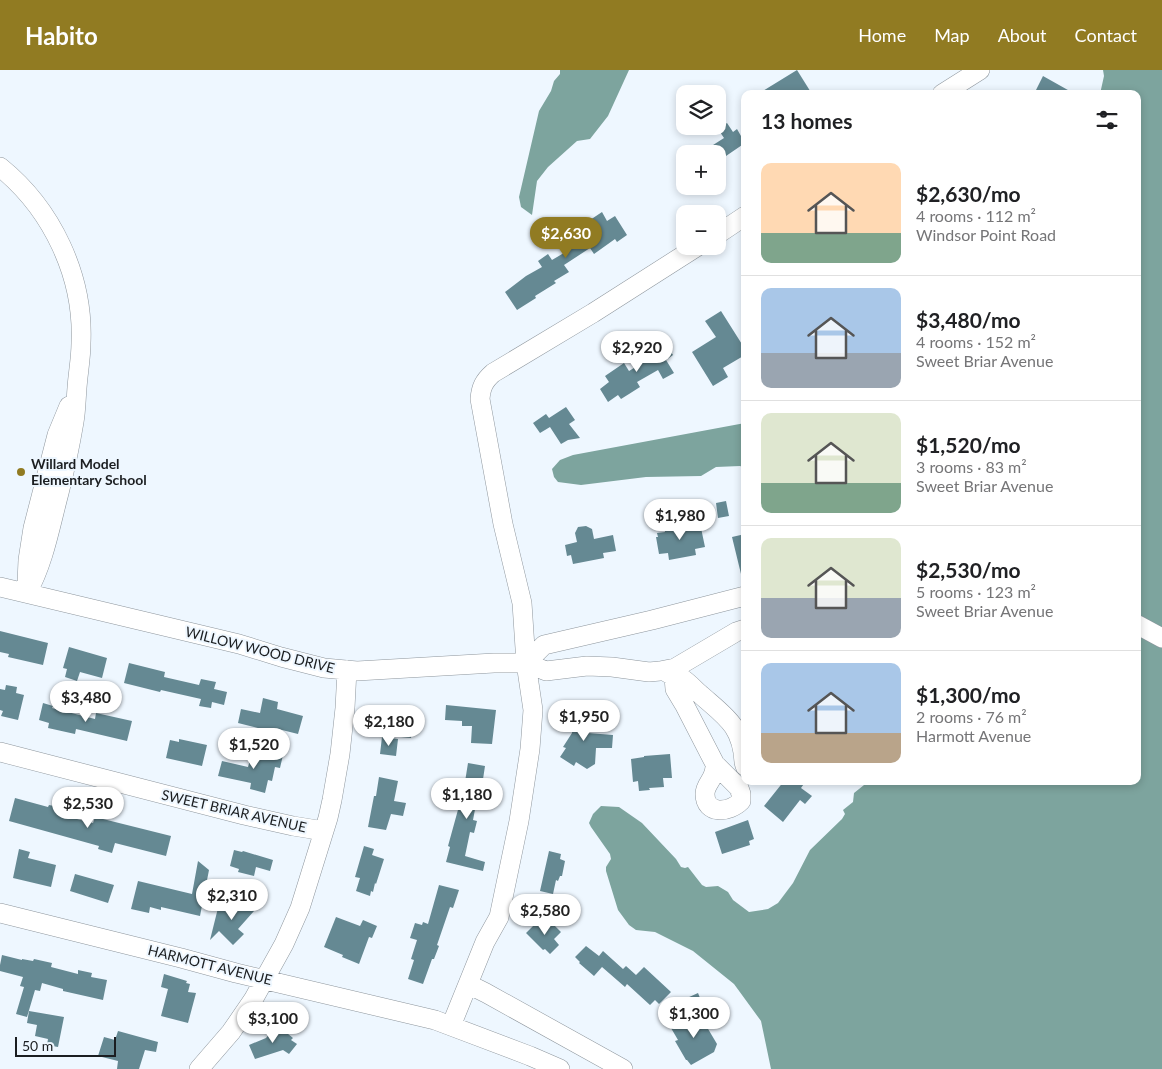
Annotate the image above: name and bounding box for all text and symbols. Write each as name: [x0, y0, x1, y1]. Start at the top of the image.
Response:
text: Habito: [25, 21, 98, 50]
text: Home: [858, 24, 906, 46]
text: Map: [934, 24, 970, 46]
text: About: [998, 24, 1047, 46]
text: Contact: [1075, 24, 1137, 46]
map controls: [676, 85, 726, 255]
button: layers: [676, 85, 726, 135]
icon: filters: [1093, 106, 1121, 134]
text: 13 homes: [761, 108, 852, 133]
button: +: [676, 145, 726, 195]
text: $2,630/mo: [916, 181, 1021, 206]
icon: home: [801, 183, 861, 243]
button: −: [676, 205, 726, 255]
text: 4 rooms · 112 m²: [916, 206, 1036, 225]
pin: $2,630: [525, 216, 607, 259]
text: $2,630: [541, 223, 591, 242]
text: Windsor Point Road: [916, 225, 1056, 244]
text: $3,480/mo: [916, 307, 1021, 332]
icon: home: [801, 308, 861, 368]
pin: $2,920: [596, 330, 678, 373]
text: 4 rooms · 152 m²: [916, 332, 1036, 351]
text: $2,920: [612, 337, 662, 356]
text: Sweet Briar Avenue: [916, 351, 1053, 370]
text: $1,520/mo: [916, 432, 1021, 457]
icon: home: [801, 433, 861, 493]
place label: Willard Model Elementary School: [31, 455, 147, 488]
text: 3 rooms · 83 m²: [916, 457, 1027, 476]
marker: Willard Model Elementary School: [15, 466, 27, 478]
text: Sweet Briar Avenue: [916, 476, 1053, 495]
pin: $1,980: [639, 498, 721, 541]
text: $1,980: [655, 505, 705, 524]
text: $2,530/mo: [916, 557, 1021, 582]
icon: home: [801, 558, 861, 618]
text: 5 rooms · 123 m²: [916, 582, 1036, 601]
text: Sweet Briar Avenue: [916, 601, 1053, 620]
street label: WILLOW WOOD DRIVE: [184, 623, 336, 676]
pin: $3,480: [45, 680, 127, 723]
text: $1,300/mo: [916, 682, 1021, 707]
icon: home: [801, 683, 861, 743]
text: $3,480: [61, 687, 111, 706]
pin: $1,950: [543, 700, 625, 742]
pin: $2,180: [348, 704, 430, 747]
text: $1,950: [559, 706, 609, 725]
text: 2 rooms · 76 m²: [916, 707, 1027, 726]
text: $2,180: [364, 711, 414, 730]
text: Harmott Avenue: [916, 726, 1031, 745]
pin: $1,520: [213, 728, 295, 770]
text: $1,520: [229, 734, 279, 753]
pin: $1,180: [426, 778, 508, 820]
text: $1,180: [442, 784, 492, 803]
pin: $2,530: [47, 786, 129, 829]
street label: SWEET BRIAR AVENUE: [160, 786, 308, 835]
text: $2,530: [63, 793, 113, 812]
pin: $2,310: [191, 878, 273, 921]
text: $2,310: [207, 885, 257, 904]
pin: $2,580: [504, 894, 586, 936]
text: $2,580: [520, 900, 570, 919]
street label: HARMOTT AVENUE: [146, 941, 274, 988]
pin: $1,300: [653, 996, 735, 1039]
pin: $3,100: [232, 1002, 314, 1044]
text: $1,300: [669, 1003, 719, 1022]
text: $3,100: [248, 1008, 298, 1027]
scale bar: [15, 1034, 116, 1057]
text: 50 m: [22, 1037, 53, 1054]

